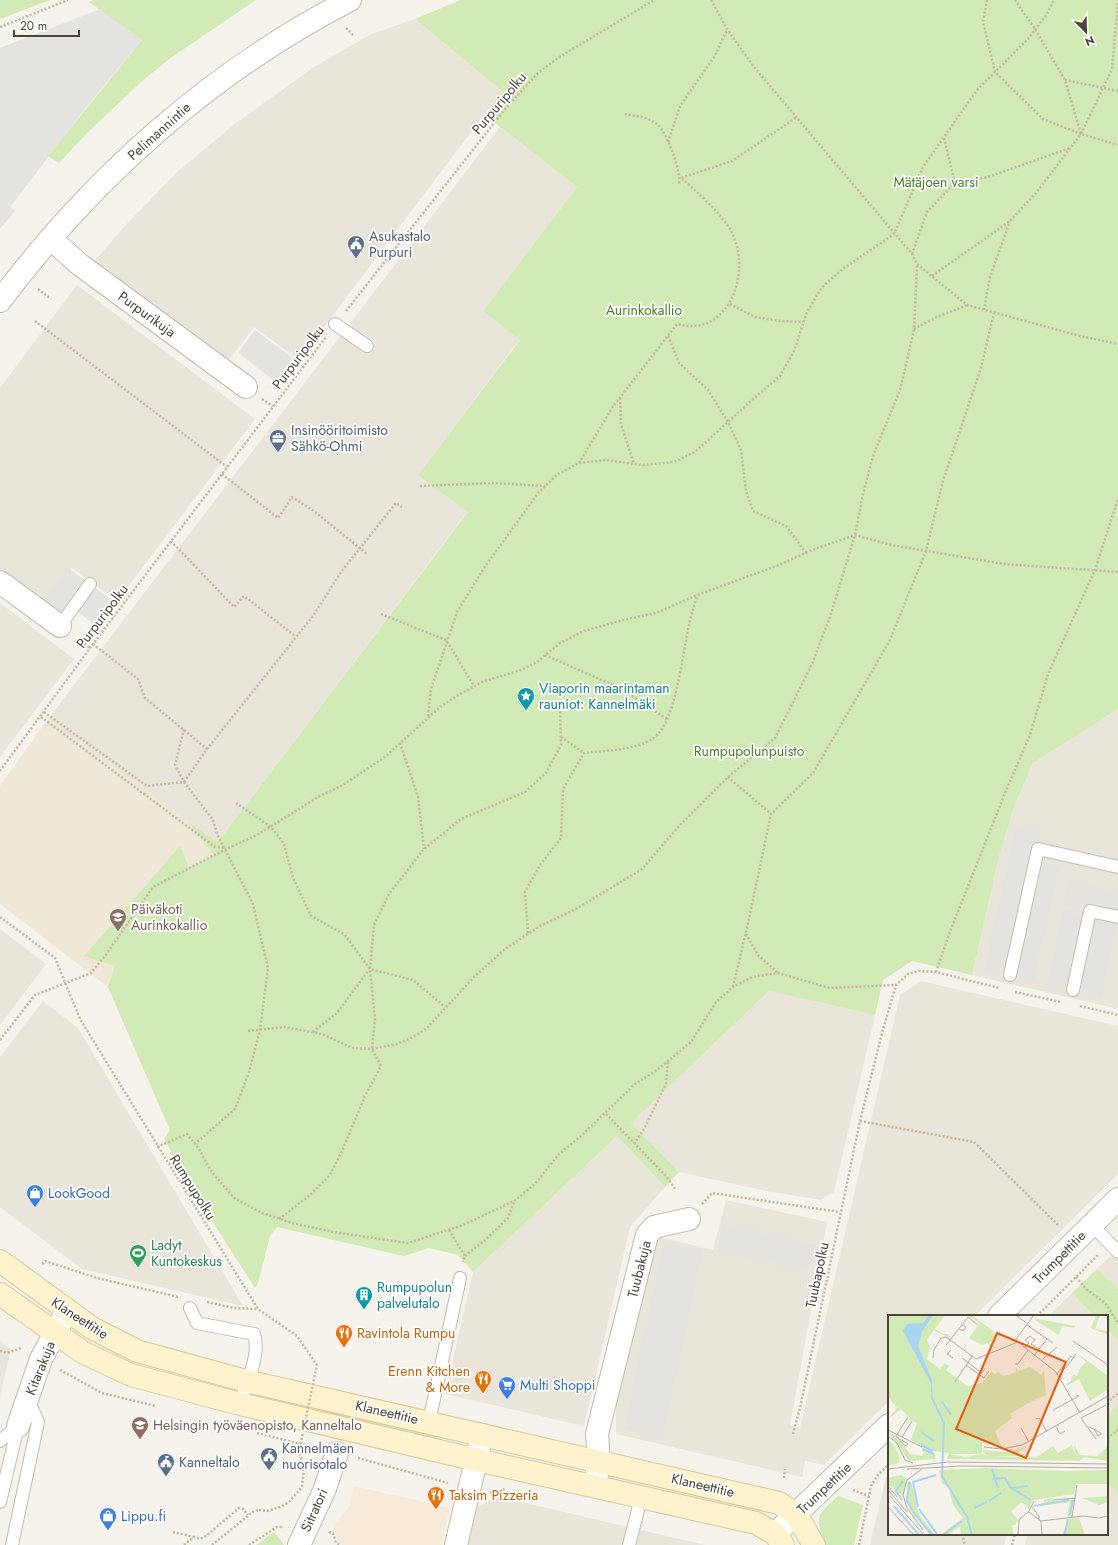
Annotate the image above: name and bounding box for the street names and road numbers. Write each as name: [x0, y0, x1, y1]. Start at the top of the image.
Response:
street label: Purpuripolku: [467, 68, 531, 138]
street label: Pelimannintie: [123, 97, 195, 165]
street label: Purpurikuja: [114, 286, 180, 342]
street label: Purpuripolku: [267, 321, 329, 393]
street label: Purpuripolku: [71, 580, 133, 652]
street label: Rumpupolku: [165, 1150, 221, 1224]
street label: Trumpettitie: [1028, 1226, 1090, 1288]
street label: Tuubakuja: [622, 1238, 656, 1300]
street label: Tuubapolku: [800, 1240, 834, 1310]
street label: Klaneettitie: [48, 1292, 112, 1344]
street label: Kitarakuja: [20, 1338, 60, 1398]
street label: Klaneettitie: [353, 1395, 421, 1429]
street label: Trumpettitie: [792, 1457, 856, 1519]
street label: Klaneettitie: [669, 1468, 737, 1502]
street label: Sitratori: [296, 1485, 332, 1535]

